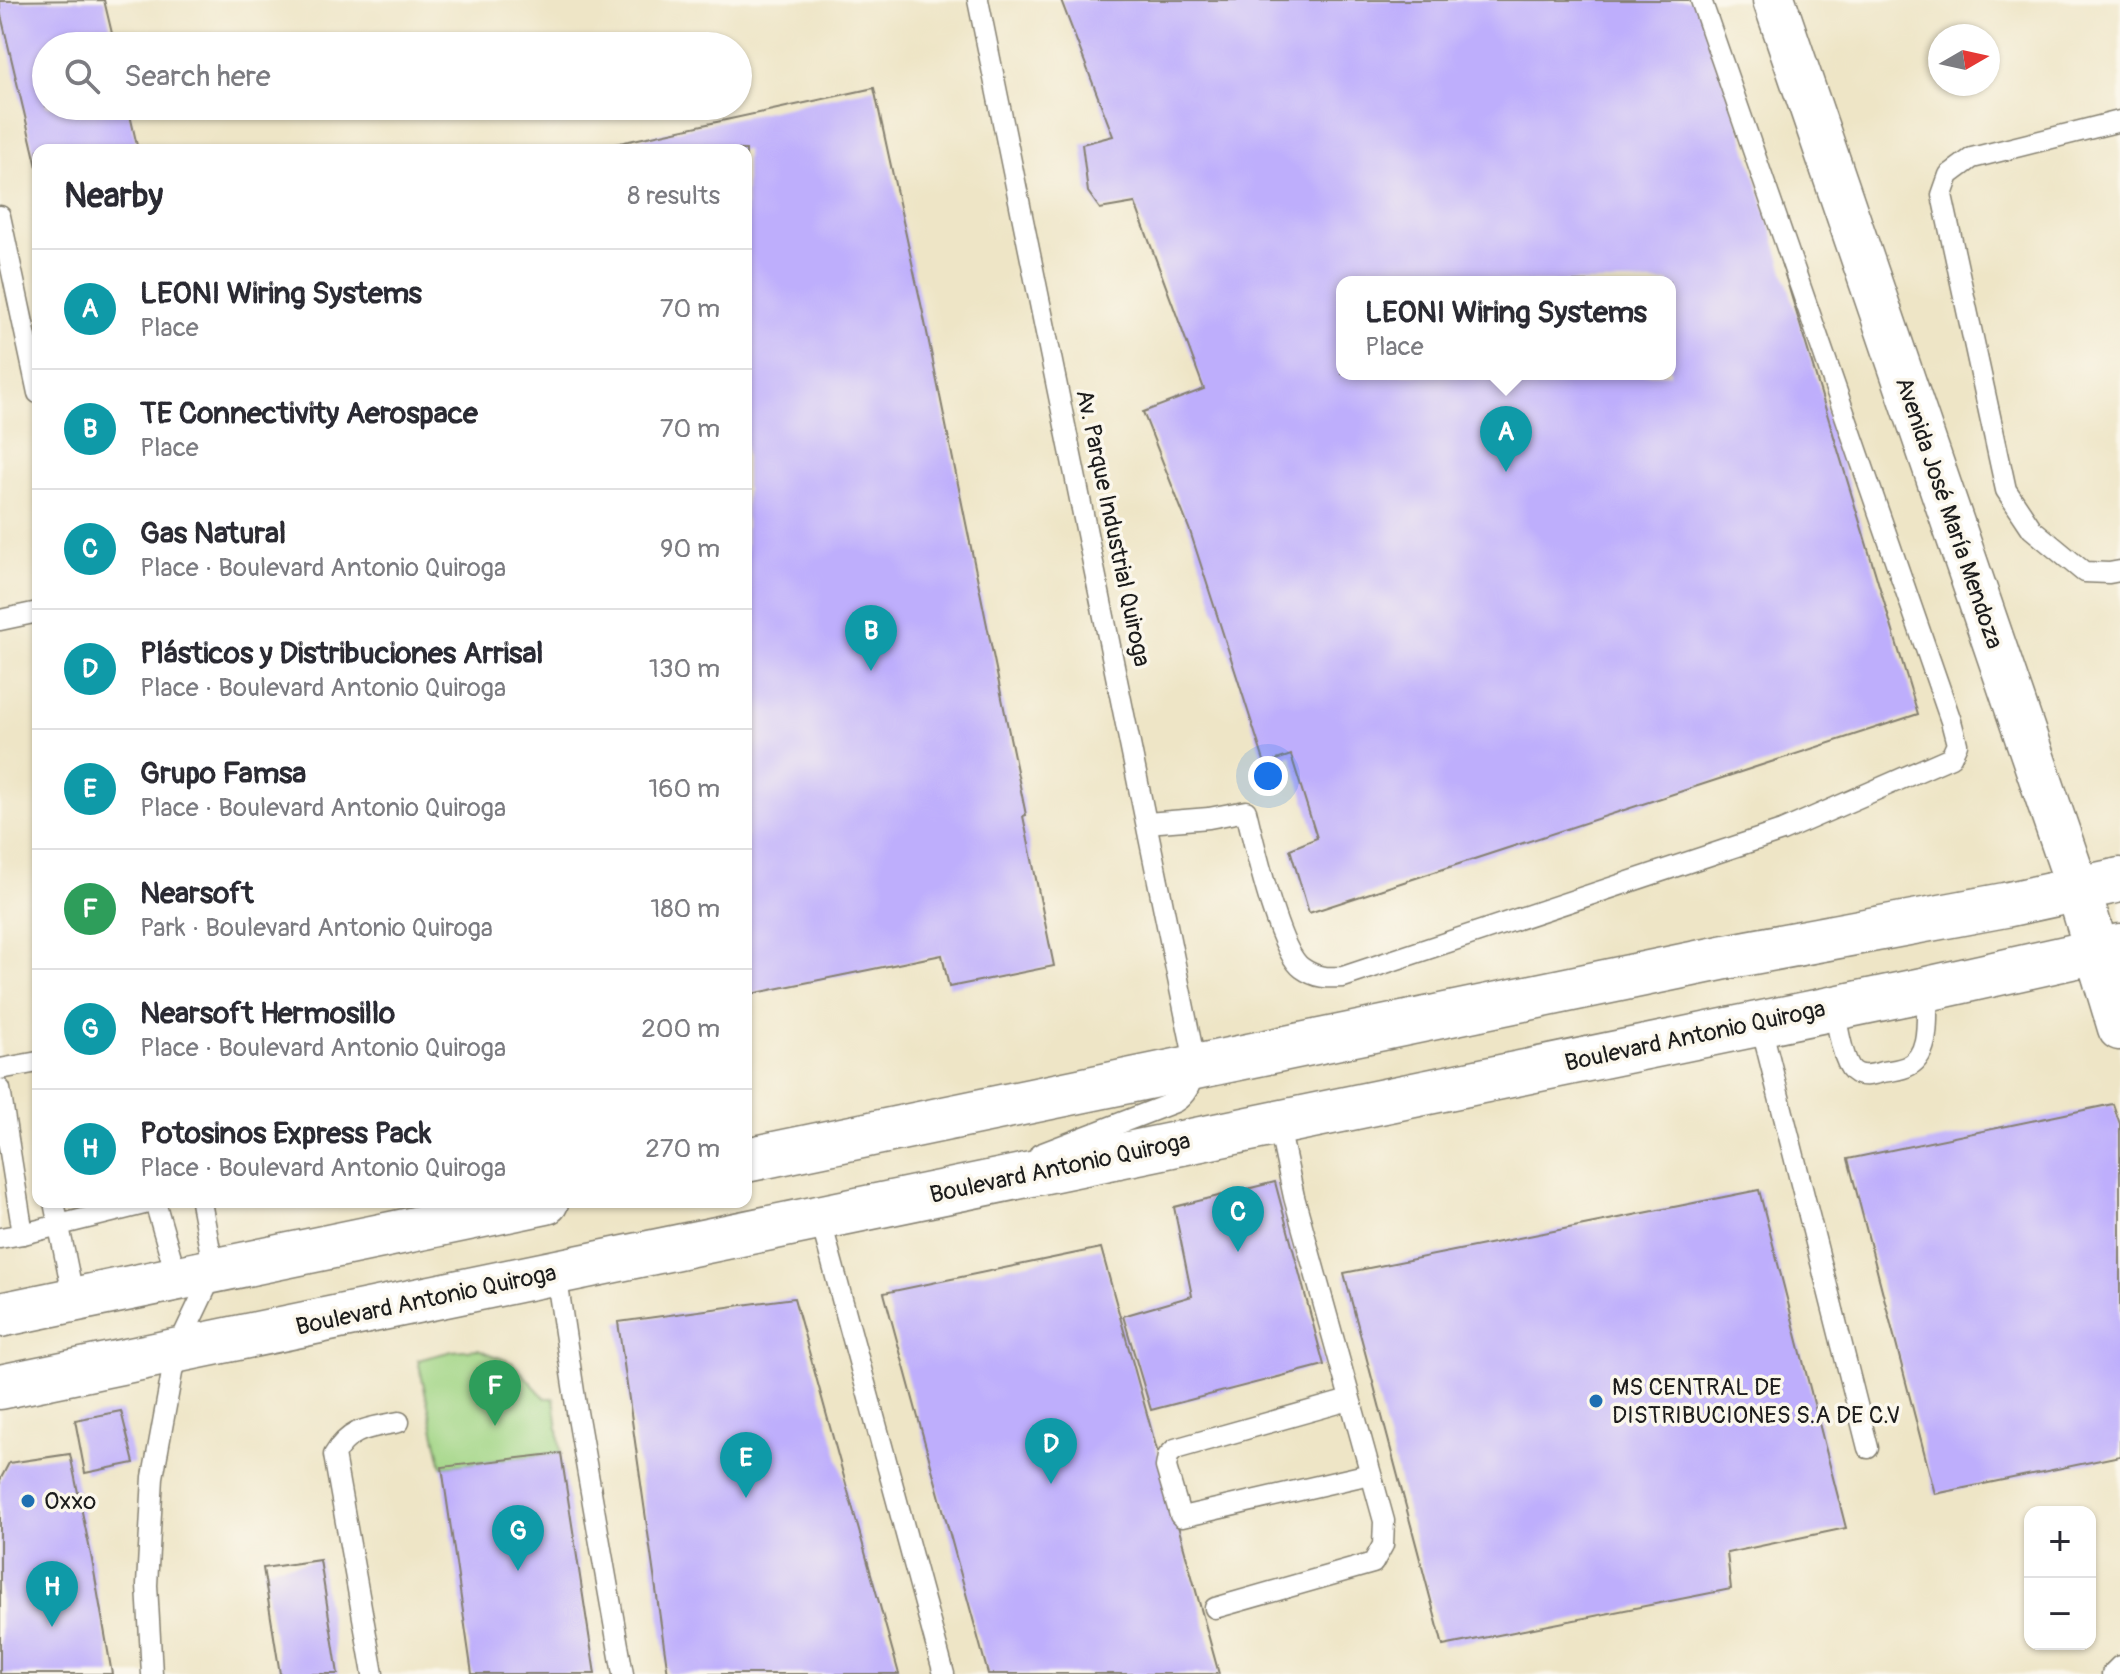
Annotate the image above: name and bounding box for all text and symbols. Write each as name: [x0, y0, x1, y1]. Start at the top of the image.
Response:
north arrow: [1928, 24, 2000, 96]
search box: [32, 32, 752, 120]
icon: search: [60, 54, 104, 98]
text: Search here: [124, 58, 271, 95]
text: Nearby: [64, 175, 163, 218]
text: 8 results: [627, 180, 720, 212]
text: LEONI Wiring Systems: [140, 275, 422, 312]
popup: [1336, 276, 1676, 380]
text: A: [82, 293, 98, 325]
text: 70 m: [660, 293, 720, 325]
text: LEONI Wiring Systems: [1365, 294, 1647, 331]
text: Place: [140, 312, 199, 344]
text: Place: [1365, 331, 1424, 363]
street label: Avenida José María Mendoza: [1889, 373, 2009, 653]
street label: Av. Parque Industrial Quiroga: [1069, 387, 1157, 669]
text: TE Connectivity Aerospace: [140, 395, 478, 432]
pin: A: [1480, 406, 1532, 472]
text: B: [83, 413, 97, 445]
text: 70 m: [660, 413, 720, 445]
text: Place: [140, 432, 199, 464]
text: Gas Natural: [140, 515, 286, 552]
text: C: [82, 533, 98, 565]
text: 90 m: [660, 533, 720, 565]
text: Place · Boulevard Antonio Quiroga: [140, 552, 506, 584]
pin: B: [845, 605, 897, 671]
text: Plásticos y Distribuciones Arrisal: [140, 635, 543, 672]
text: D: [82, 653, 98, 685]
text: 130 m: [649, 653, 720, 685]
text: Place · Boulevard Antonio Quiroga: [140, 672, 506, 704]
text: Grupo Famsa: [140, 755, 306, 792]
your location: [1248, 756, 1288, 796]
text: E: [83, 773, 97, 805]
text: 160 m: [648, 773, 720, 805]
text: Place · Boulevard Antonio Quiroga: [140, 792, 506, 824]
text: Nearsoft: [140, 875, 254, 912]
text: F: [82, 893, 98, 925]
text: 180 m: [650, 893, 720, 925]
text: Park · Boulevard Antonio Quiroga: [140, 912, 493, 944]
street label: Boulevard Antonio Quiroga: [1562, 994, 1828, 1078]
text: Nearsoft Hermosillo: [140, 995, 395, 1032]
text: G: [81, 1013, 99, 1045]
text: 200 m: [641, 1013, 720, 1045]
text: Place · Boulevard Antonio Quiroga: [140, 1032, 506, 1064]
text: Potosinos Express Pack: [140, 1115, 431, 1152]
street label: Boulevard Antonio Quiroga: [927, 1126, 1193, 1210]
text: H: [82, 1133, 98, 1165]
text: 270 m: [645, 1133, 720, 1165]
text: Place · Boulevard Antonio Quiroga: [140, 1152, 506, 1184]
pin: C: [1212, 1186, 1264, 1252]
street label: Boulevard Antonio Quiroga: [293, 1258, 559, 1342]
pin: F: [469, 1360, 521, 1426]
place label: MS CENTRAL DE DISTRIBUCIONES S.A DE C.V: [1612, 1373, 1900, 1430]
marker: MS CENTRAL DE DISTRIBUCIONES S.A DE C.V: [1587, 1392, 1605, 1410]
pin: D: [1025, 1418, 1077, 1484]
pin: E: [720, 1432, 772, 1498]
place label: Oxxo: [44, 1487, 96, 1516]
marker: Oxxo: [19, 1492, 37, 1510]
pin: G: [492, 1505, 544, 1571]
map controls: [2024, 1506, 2096, 1650]
button: +: [2024, 1506, 2096, 1578]
pin: H: [26, 1561, 78, 1627]
button: −: [2024, 1578, 2096, 1650]

